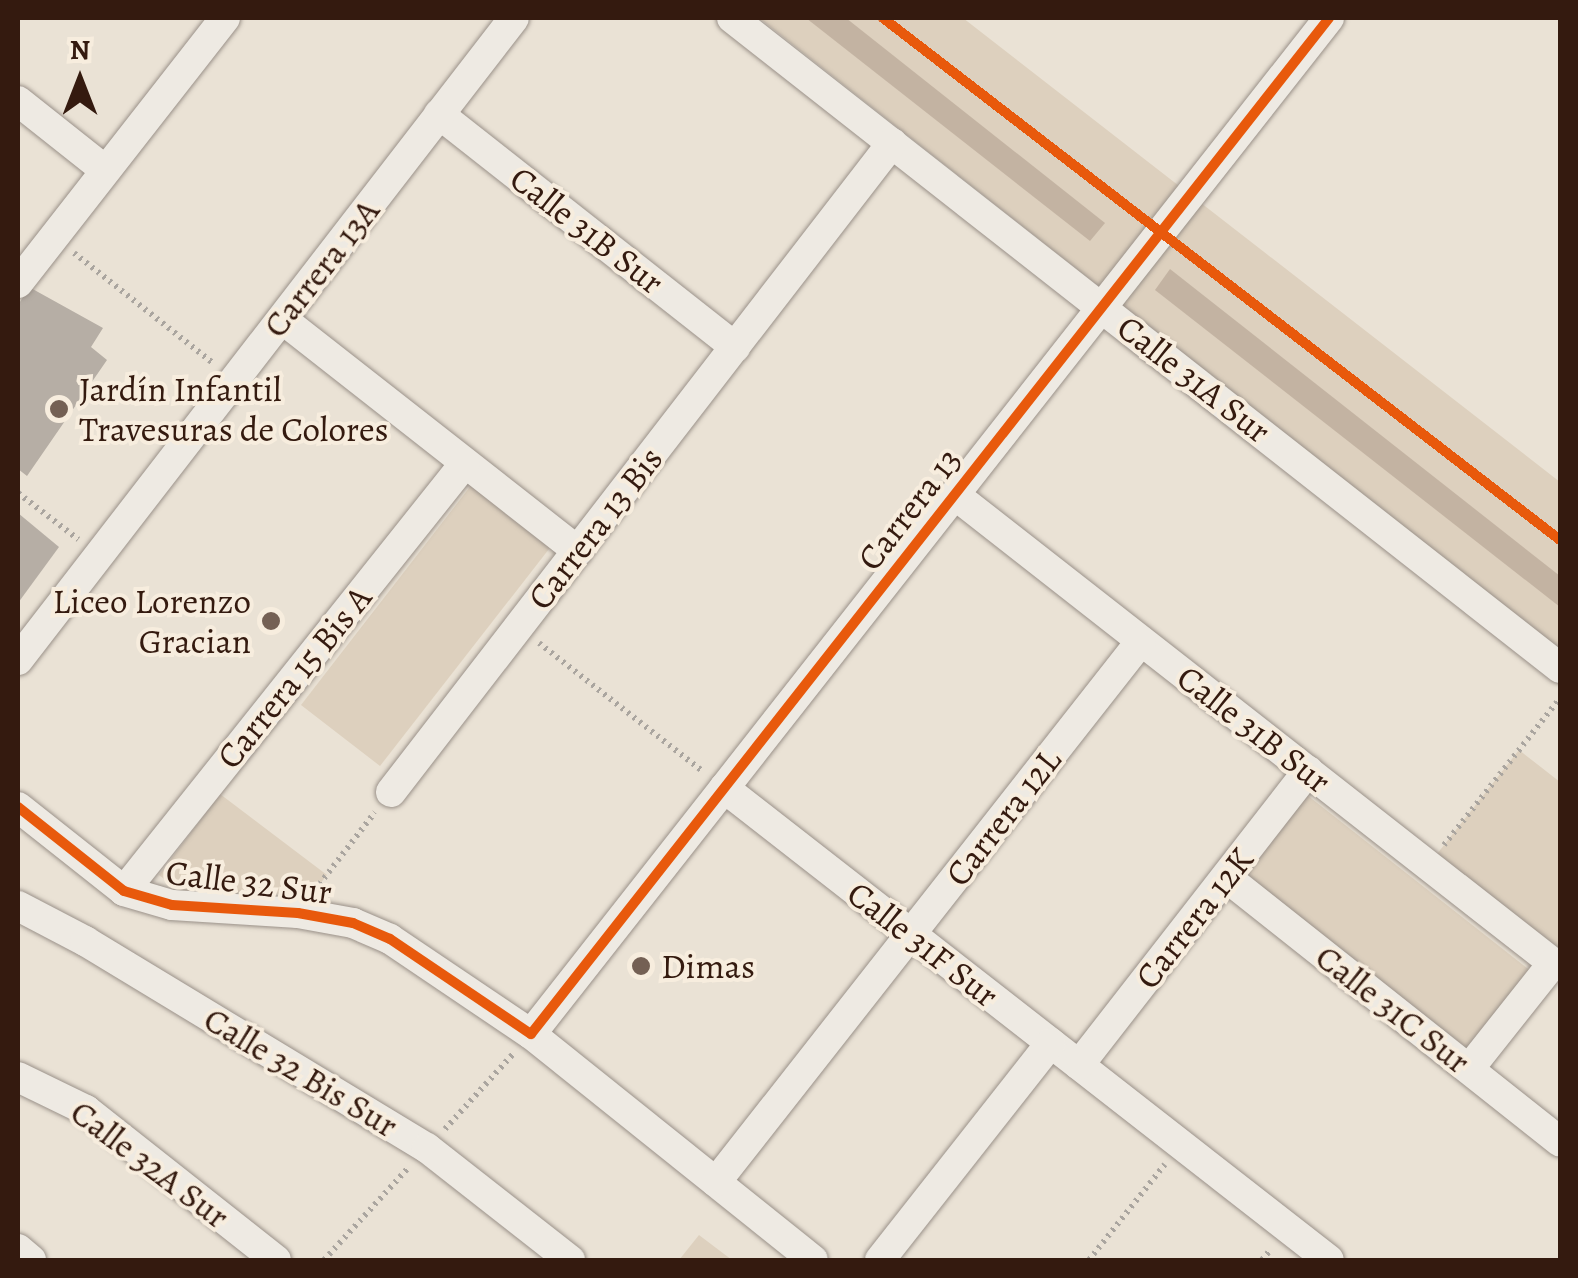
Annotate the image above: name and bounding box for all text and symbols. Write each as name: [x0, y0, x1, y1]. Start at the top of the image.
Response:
north arrow: [30, 30, 130, 130]
text: N: [70, 31, 90, 69]
street label: Calle 31B Sur: [502, 157, 672, 303]
street label: Carrera 13A: [254, 191, 388, 345]
street label: Calle 31A Sur: [1109, 306, 1279, 452]
place label: Jardín Infantil Travesuras de Colores: [79, 368, 389, 450]
marker: Jardín Infantil Travesuras de Colores: [48, 398, 70, 420]
street label: Carrera 13 Bis: [519, 438, 671, 618]
street label: Carrera 13: [848, 440, 970, 578]
street label: Carrera 15 Bis A: [208, 577, 380, 777]
place label: Liceo Lorenzo Gracian: [52, 580, 251, 662]
marker: Liceo Lorenzo Gracian: [260, 610, 282, 632]
street label: Calle 31B Sur: [1169, 656, 1339, 802]
street label: Carrera 12L: [936, 740, 1070, 894]
street label: Carrera 12K: [1126, 839, 1262, 997]
street label: Calle 32 Sur: [164, 851, 334, 913]
street label: Calle 31F Sur: [839, 872, 1007, 1016]
street label: Calle 31C Sur: [1308, 936, 1478, 1082]
place label: Dimas: [661, 945, 755, 987]
marker: Dimas: [630, 955, 652, 977]
street label: Calle 32 Bis Sur: [197, 998, 405, 1146]
street label: Calle 32A Sur: [63, 1091, 237, 1237]

